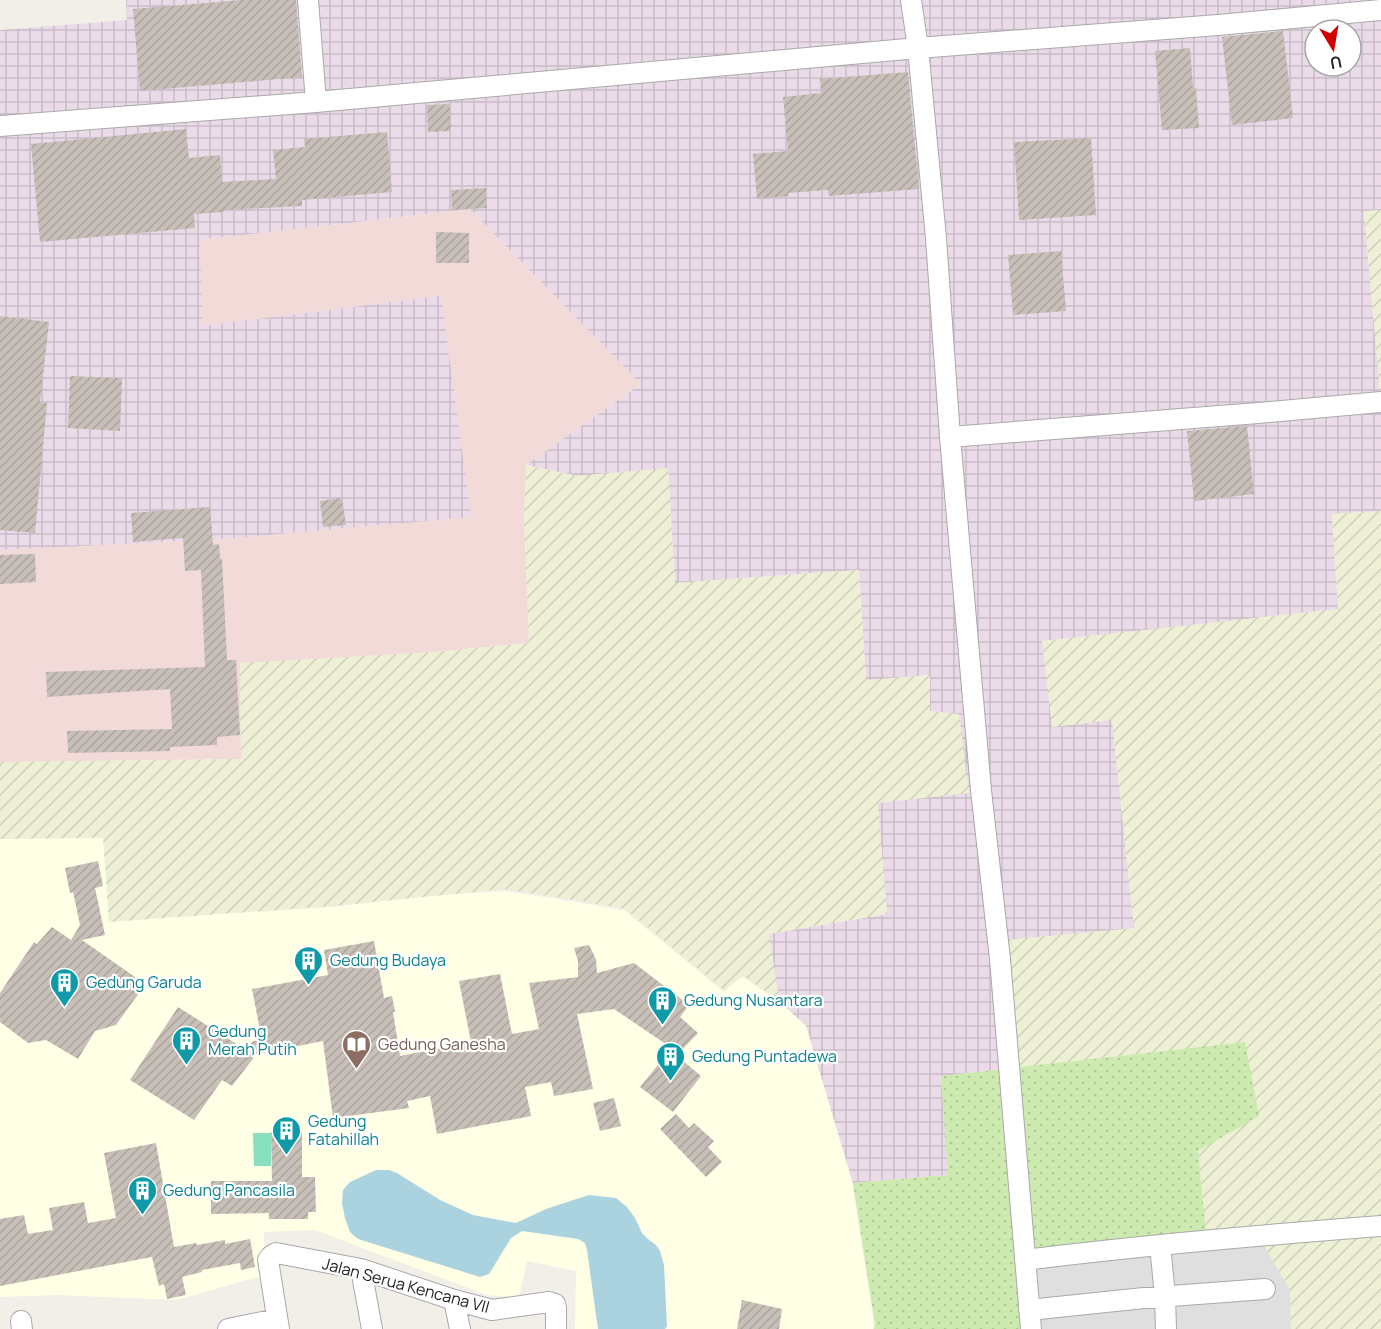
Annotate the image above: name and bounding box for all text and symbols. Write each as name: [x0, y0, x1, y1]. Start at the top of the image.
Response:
north arrow: [1303, 18, 1363, 78]
text: U: [1328, 51, 1344, 75]
building icon: Gedung Budaya: [293, 944, 325, 986]
place label: Gedung Budaya: [330, 949, 446, 971]
building icon: Gedung Garuda: [49, 966, 81, 1008]
place label: Gedung Garuda: [86, 971, 202, 993]
building icon: Gedung Nusantara: [647, 984, 679, 1026]
place label: Gedung Nusantara: [684, 989, 823, 1011]
place label: Gedung Merah Putih: [208, 1020, 297, 1060]
building icon: Gedung Merah Putih: [171, 1024, 203, 1066]
library icon: Gedung Ganesha: [341, 1028, 373, 1070]
place label: Gedung Ganesha: [378, 1033, 506, 1055]
building icon: Gedung Puntadewa: [655, 1040, 687, 1082]
place label: Gedung Puntadewa: [692, 1045, 837, 1067]
place label: Gedung Fatahillah: [308, 1110, 379, 1150]
building icon: Gedung Fatahillah: [271, 1114, 303, 1156]
building icon: Gedung Pancasila: [126, 1174, 158, 1216]
place label: Gedung Pancasila: [163, 1179, 295, 1201]
street label: Jalan Serua Kencana VII: [320, 1252, 492, 1318]

